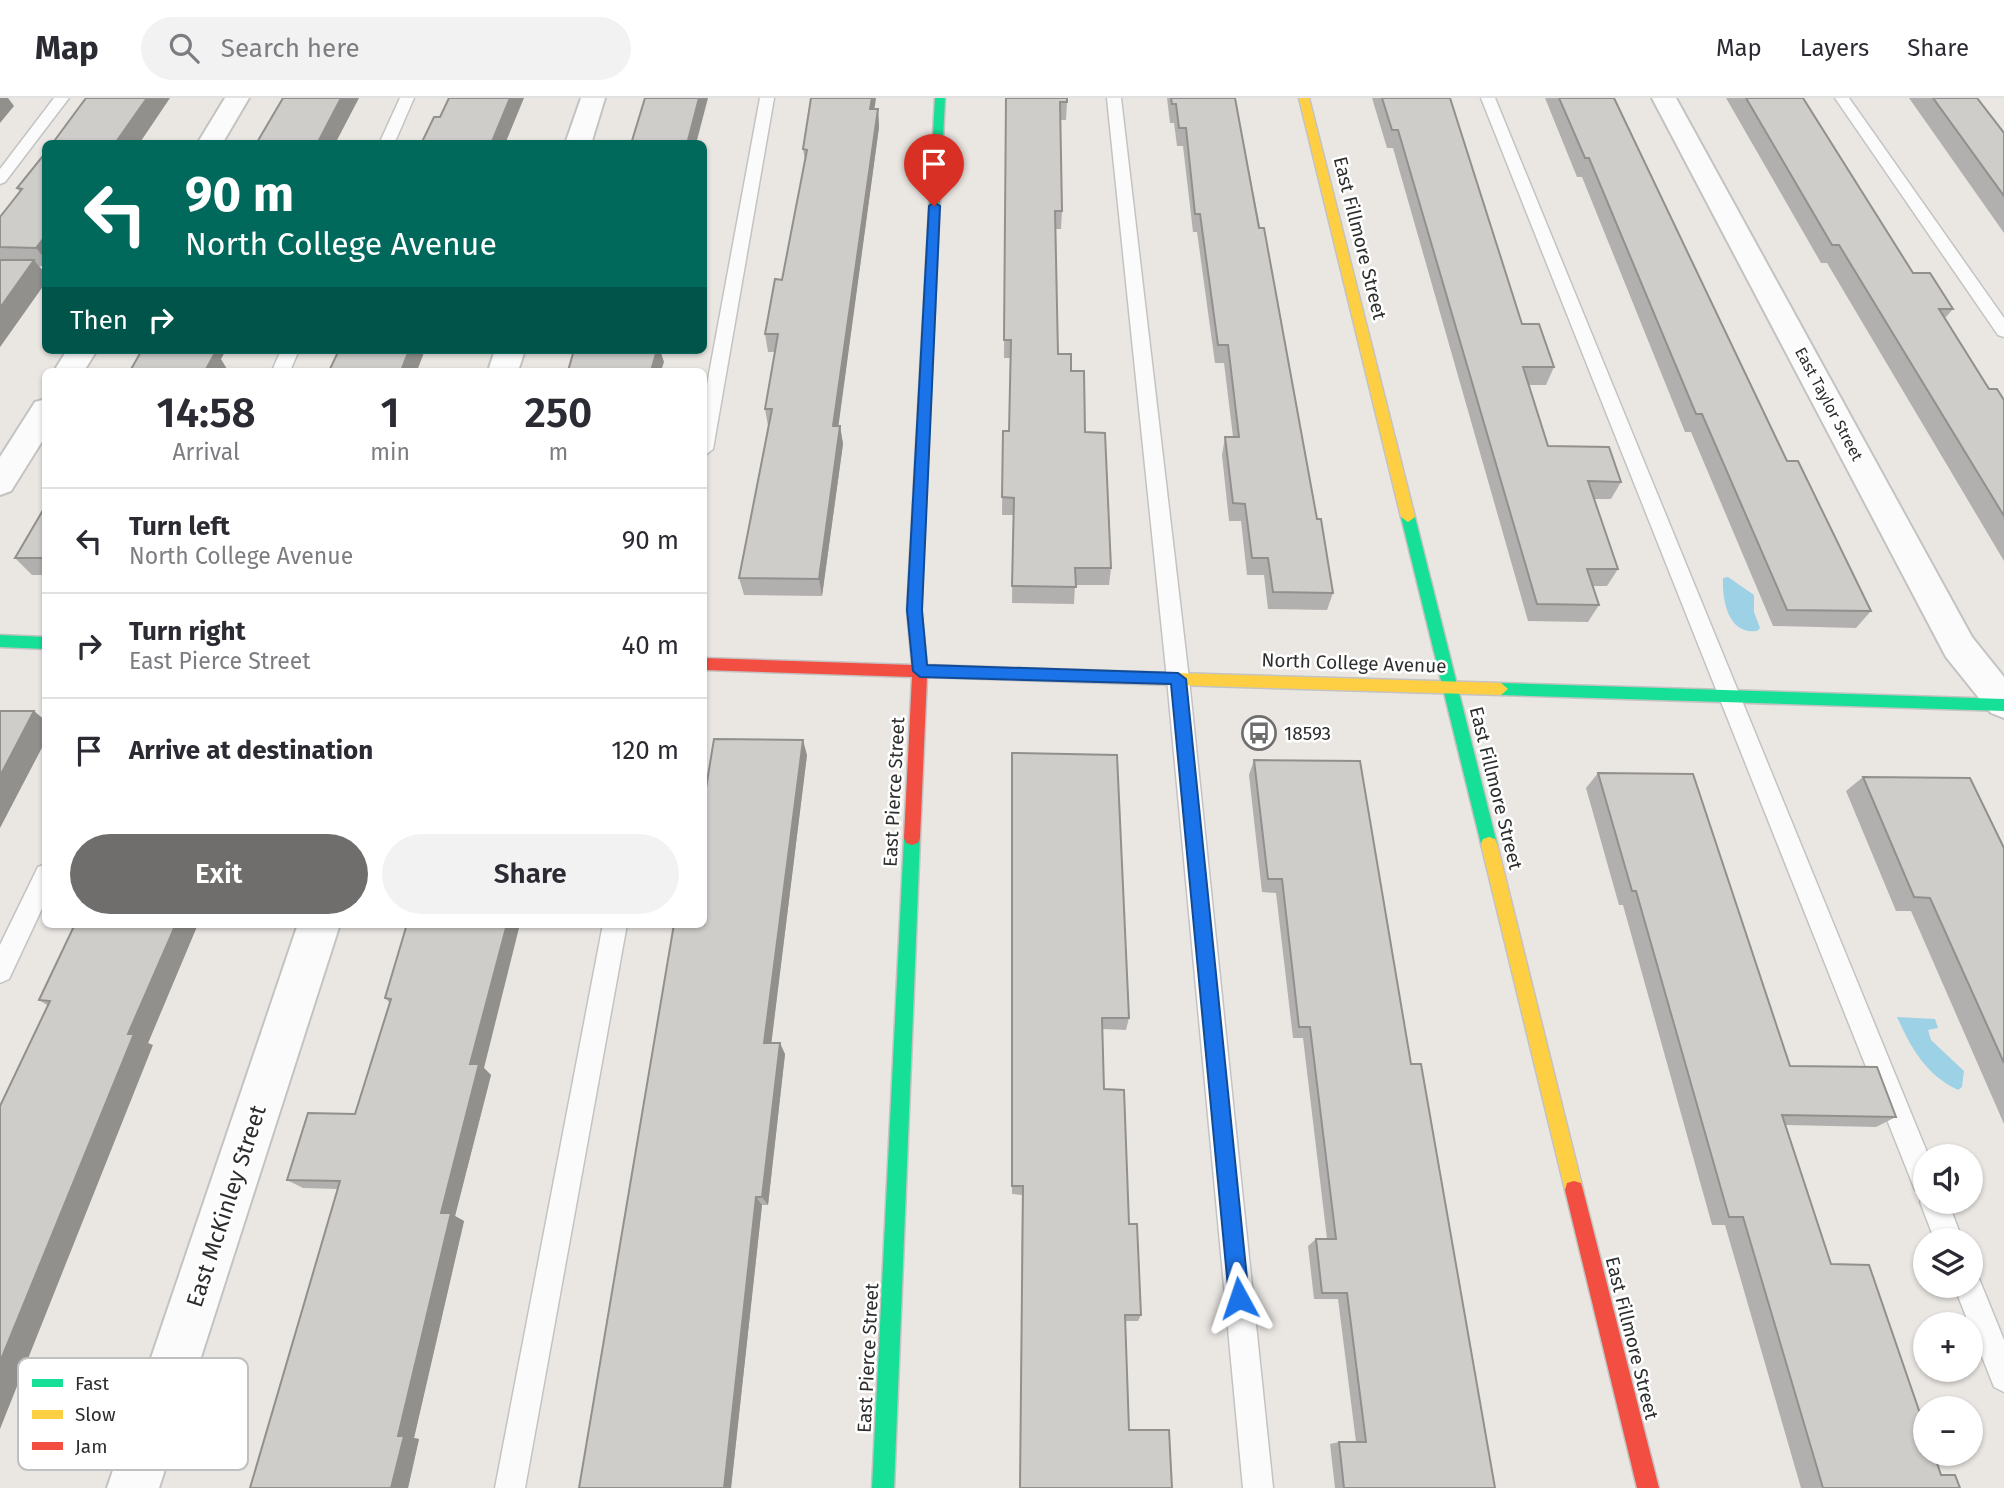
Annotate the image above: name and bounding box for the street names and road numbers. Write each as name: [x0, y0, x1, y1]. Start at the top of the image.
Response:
street label: East Fillmore Street: [1329, 154, 1391, 322]
street label: East Taylor Street: [1791, 344, 1867, 464]
street label: North College Avenue: [1261, 648, 1447, 678]
street label: East Fillmore Street: [1465, 704, 1527, 872]
street label: East Pierce Street: [879, 716, 909, 868]
street label: East McKinley Street: [180, 1101, 272, 1311]
street label: East Fillmore Street: [1601, 1254, 1663, 1422]
street label: East Pierce Street: [853, 1282, 883, 1434]

